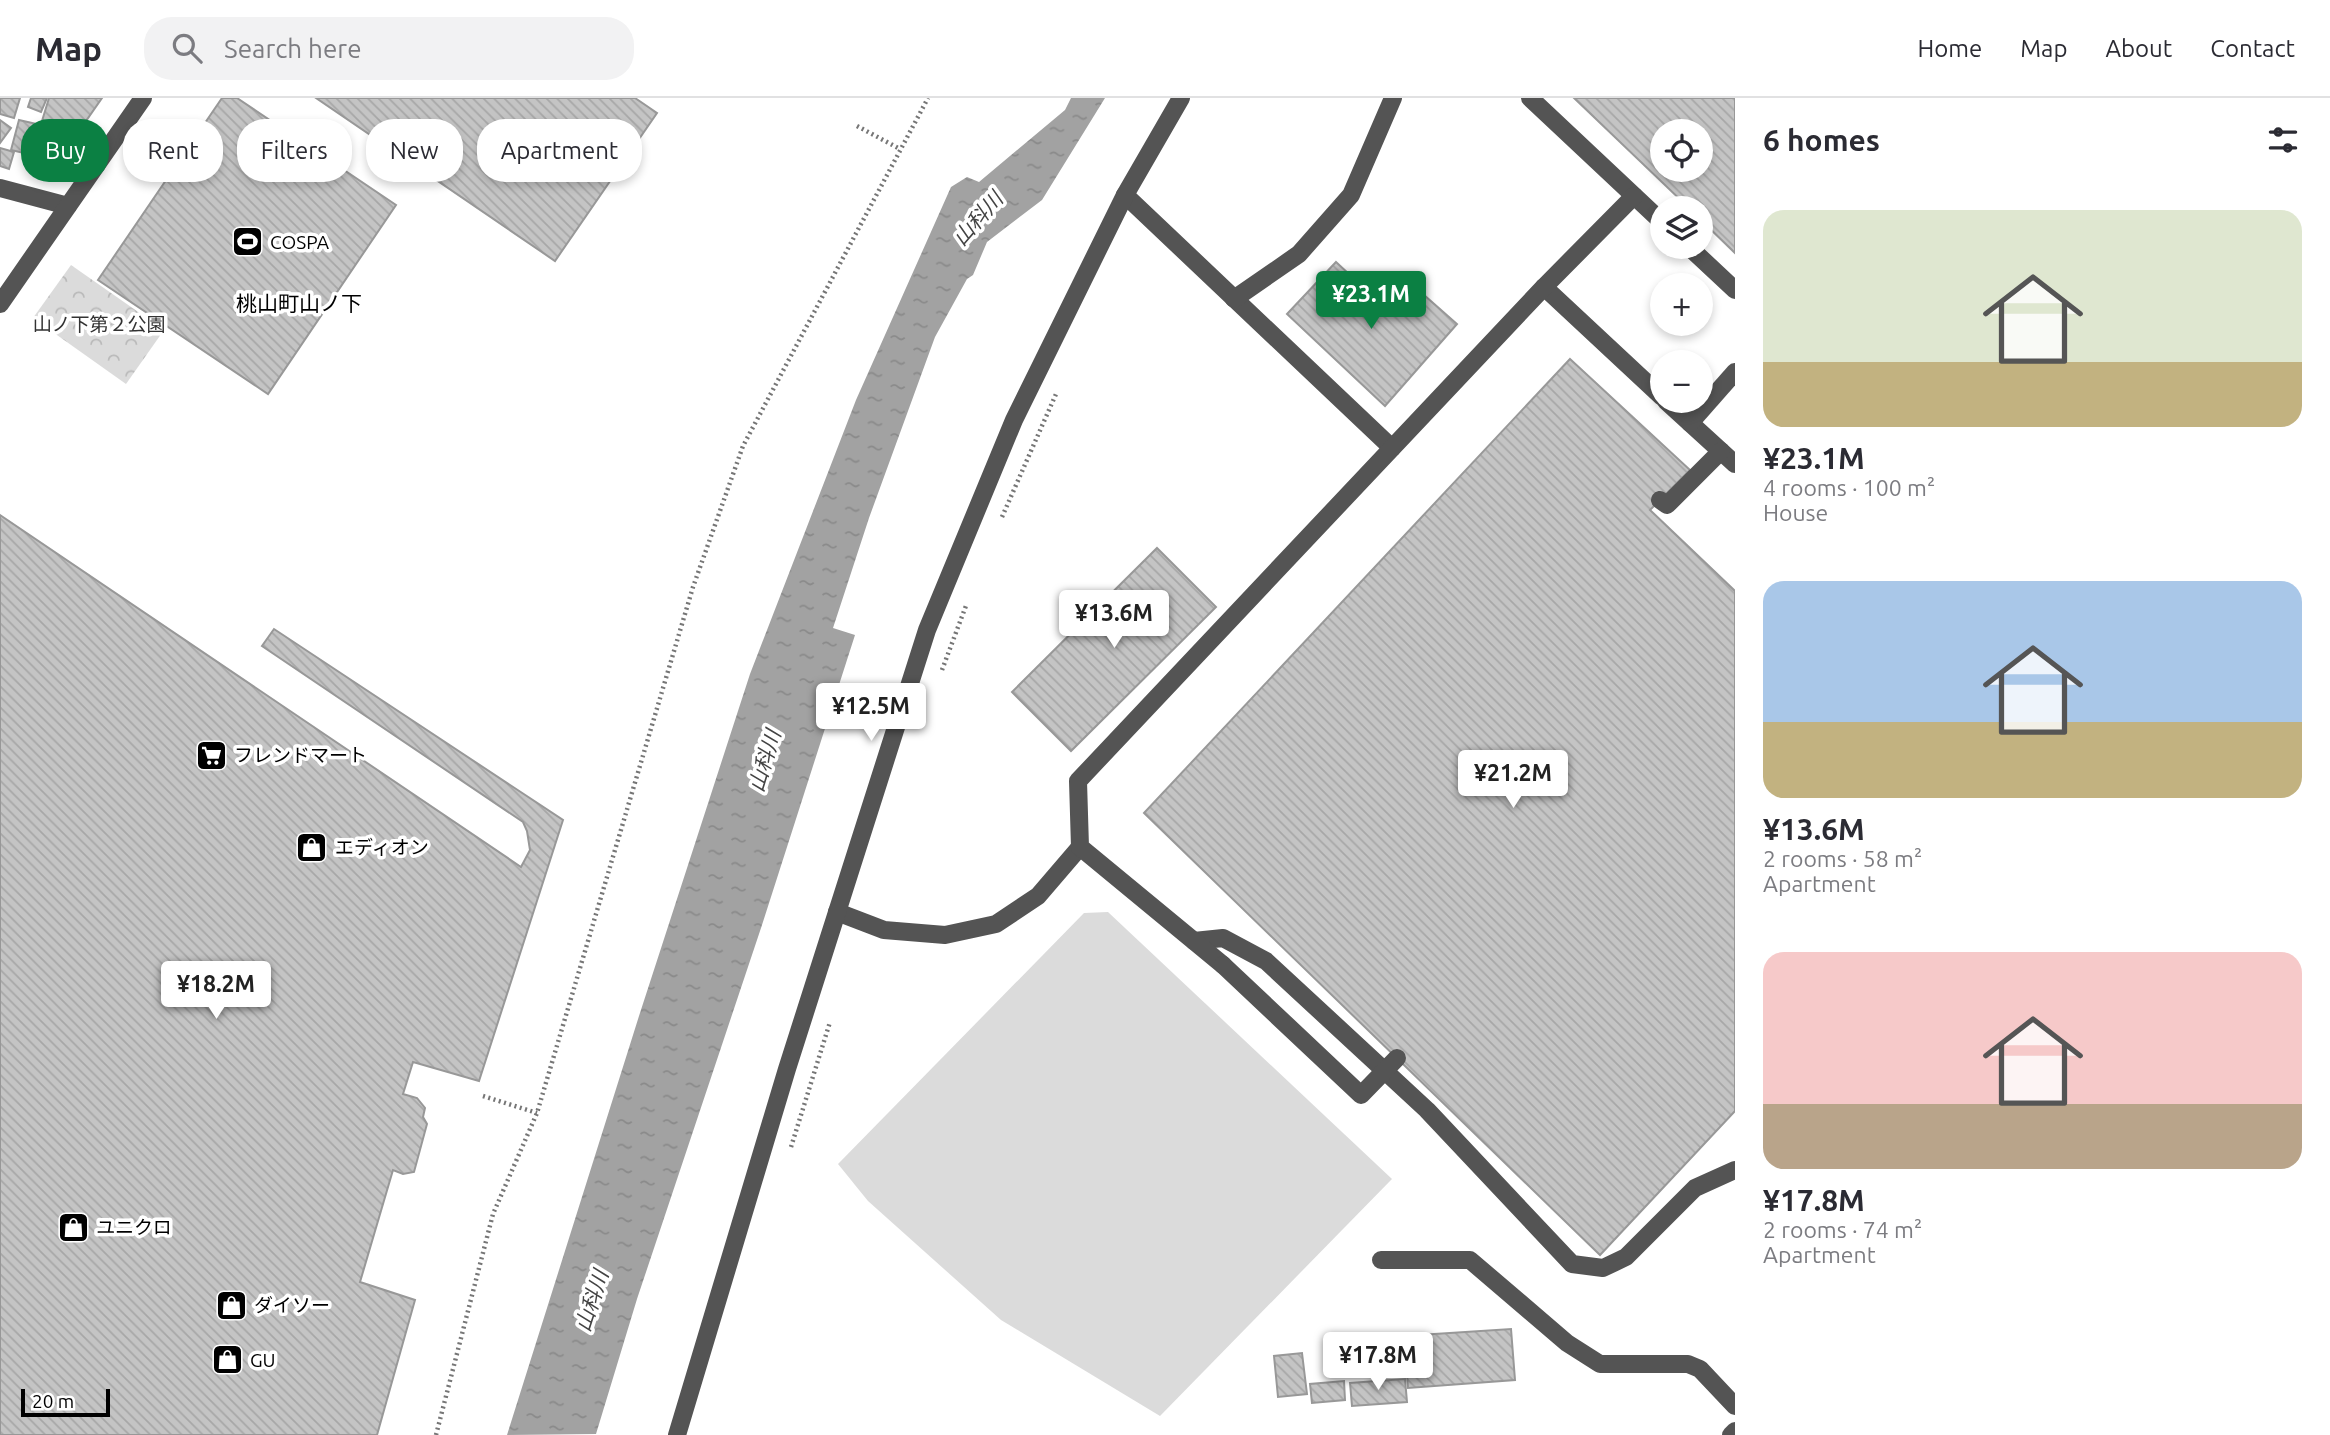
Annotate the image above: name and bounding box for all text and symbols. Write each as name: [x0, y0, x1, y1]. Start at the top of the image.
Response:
search box: [144, 17, 634, 80]
icon: search: [168, 29, 206, 67]
text: Map: [35, 30, 102, 67]
text: Search here: [224, 34, 362, 63]
text: Home: [1917, 35, 1982, 62]
text: Map: [2020, 35, 2067, 62]
text: About: [2105, 35, 2172, 62]
text: Contact: [2210, 35, 2295, 62]
chip: Buy: [21, 119, 109, 182]
chip: Rent: [123, 119, 223, 182]
chip: Filters: [237, 119, 352, 182]
chip: New: [366, 119, 463, 182]
chip: Apartment: [477, 119, 642, 182]
map controls: [1650, 119, 1713, 413]
button: locate: [1650, 119, 1713, 182]
icon: filters: [2264, 121, 2302, 159]
text: 6 homes: [1763, 123, 1880, 157]
water label: 山科川: [948, 185, 1008, 250]
button: layers: [1650, 196, 1713, 259]
sports icon: COSPA: [230, 225, 264, 259]
place label: COSPA: [270, 231, 330, 253]
icon: home: [1970, 256, 2096, 382]
pin: ¥23.1M: [1314, 272, 1428, 331]
button: +: [1650, 273, 1713, 336]
text: ¥23.1M: [1332, 281, 1410, 306]
district label: 桃山町山ノ下: [236, 291, 362, 315]
park label: 山ノ下第２公園: [32, 313, 166, 335]
button: −: [1650, 350, 1713, 413]
text: ¥23.1M: [1763, 441, 1865, 475]
text: 4 rooms · 100 m²: [1763, 475, 1935, 500]
text: House: [1763, 500, 1828, 525]
pin: ¥13.6M: [1057, 590, 1171, 650]
text: ¥13.6M: [1075, 600, 1153, 625]
icon: home: [1970, 627, 2096, 753]
pin: ¥12.5M: [814, 684, 928, 743]
text: ¥12.5M: [832, 693, 910, 718]
water label: 山科川: [743, 725, 785, 794]
supermarket icon: フレンドマート: [194, 738, 228, 772]
place label: フレンドマート: [234, 744, 367, 766]
pin: ¥21.2M: [1456, 750, 1570, 810]
text: ¥21.2M: [1474, 760, 1552, 785]
text: ¥13.6M: [1763, 812, 1865, 846]
shop icon: エディオン: [295, 830, 329, 864]
place label: エディオン: [335, 836, 429, 858]
text: 2 rooms · 58 m²: [1763, 846, 1922, 871]
text: Apartment: [1763, 871, 1876, 896]
pin: ¥18.2M: [159, 962, 273, 1021]
text: ¥18.2M: [177, 971, 255, 996]
icon: home: [1970, 998, 2096, 1124]
text: ¥17.8M: [1763, 1183, 1865, 1217]
shop icon: ユニクロ: [56, 1210, 90, 1244]
place label: ユニクロ: [96, 1216, 172, 1238]
text: 2 rooms · 74 m²: [1763, 1217, 1922, 1242]
text: Apartment: [1763, 1242, 1876, 1267]
water label: 山科川: [570, 1265, 613, 1334]
shop icon: ダイソー: [214, 1288, 248, 1322]
place label: ダイソー: [254, 1294, 330, 1316]
pin: ¥17.8M: [1321, 1332, 1435, 1392]
text: ¥17.8M: [1339, 1342, 1417, 1367]
shop icon: GU: [210, 1343, 244, 1377]
place label: GU: [250, 1349, 276, 1371]
scale bar: [21, 1386, 110, 1418]
text: 20 m: [32, 1390, 74, 1412]

